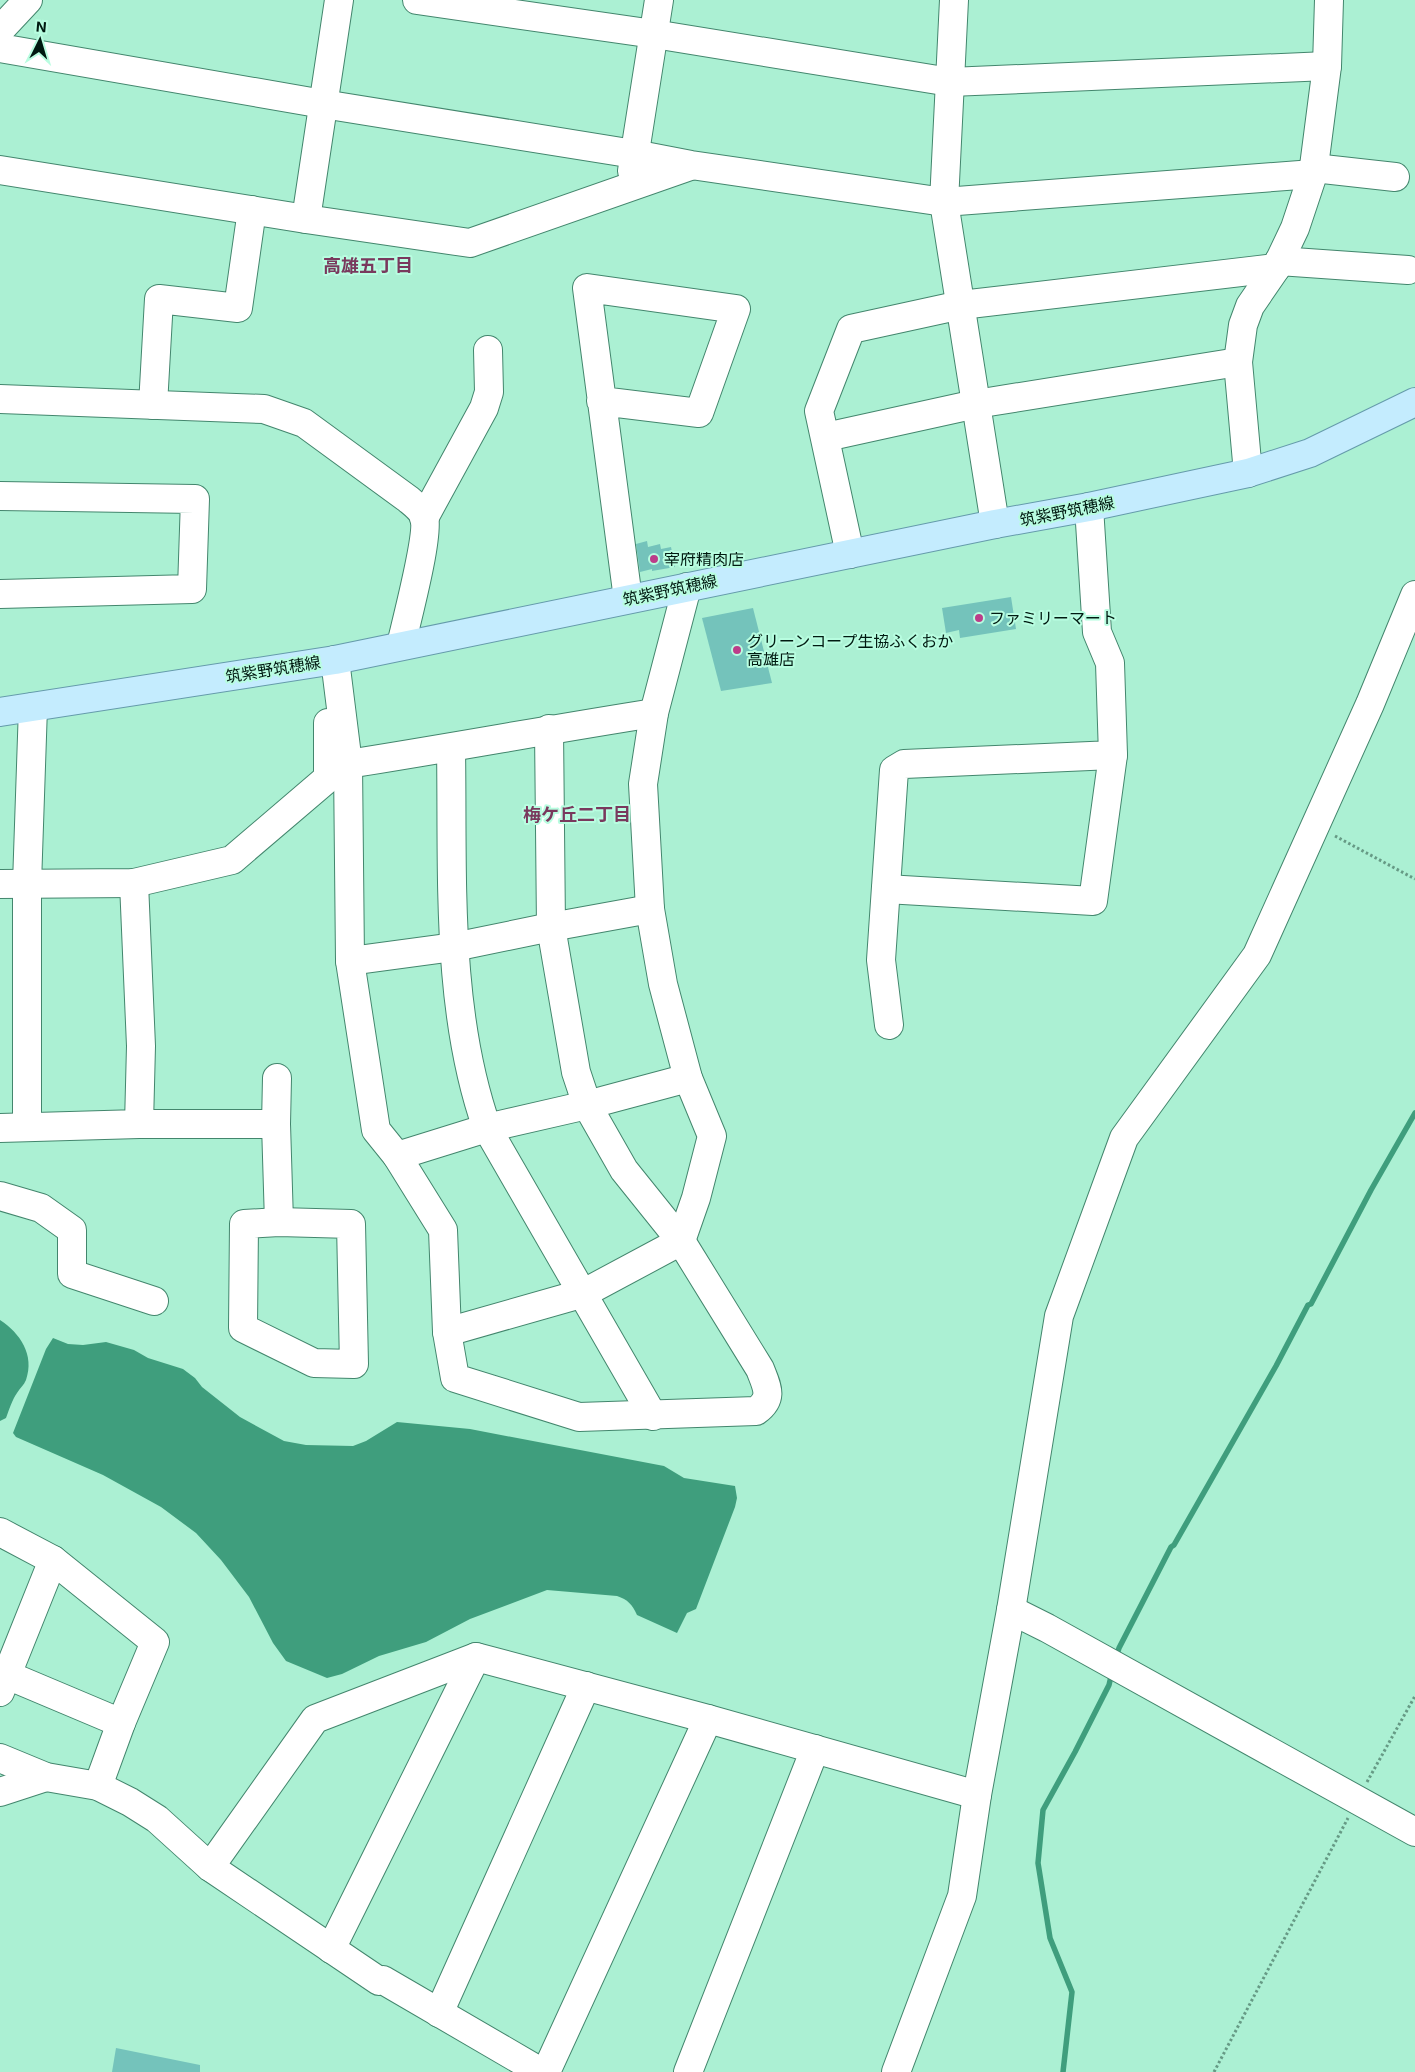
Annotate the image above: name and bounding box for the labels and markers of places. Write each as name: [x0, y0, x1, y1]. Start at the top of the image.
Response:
place label: 宰府精肉店: [664, 549, 744, 569]
marker: 宰府精肉店: [648, 553, 660, 565]
place label: ファミリーマート: [989, 608, 1117, 628]
marker: ファミリーマート: [973, 612, 985, 624]
place label: グリーンコープ生協ふくおか 高雄店: [747, 631, 953, 669]
marker: グリーンコープ生協ふくおか 高雄店: [731, 644, 743, 656]

